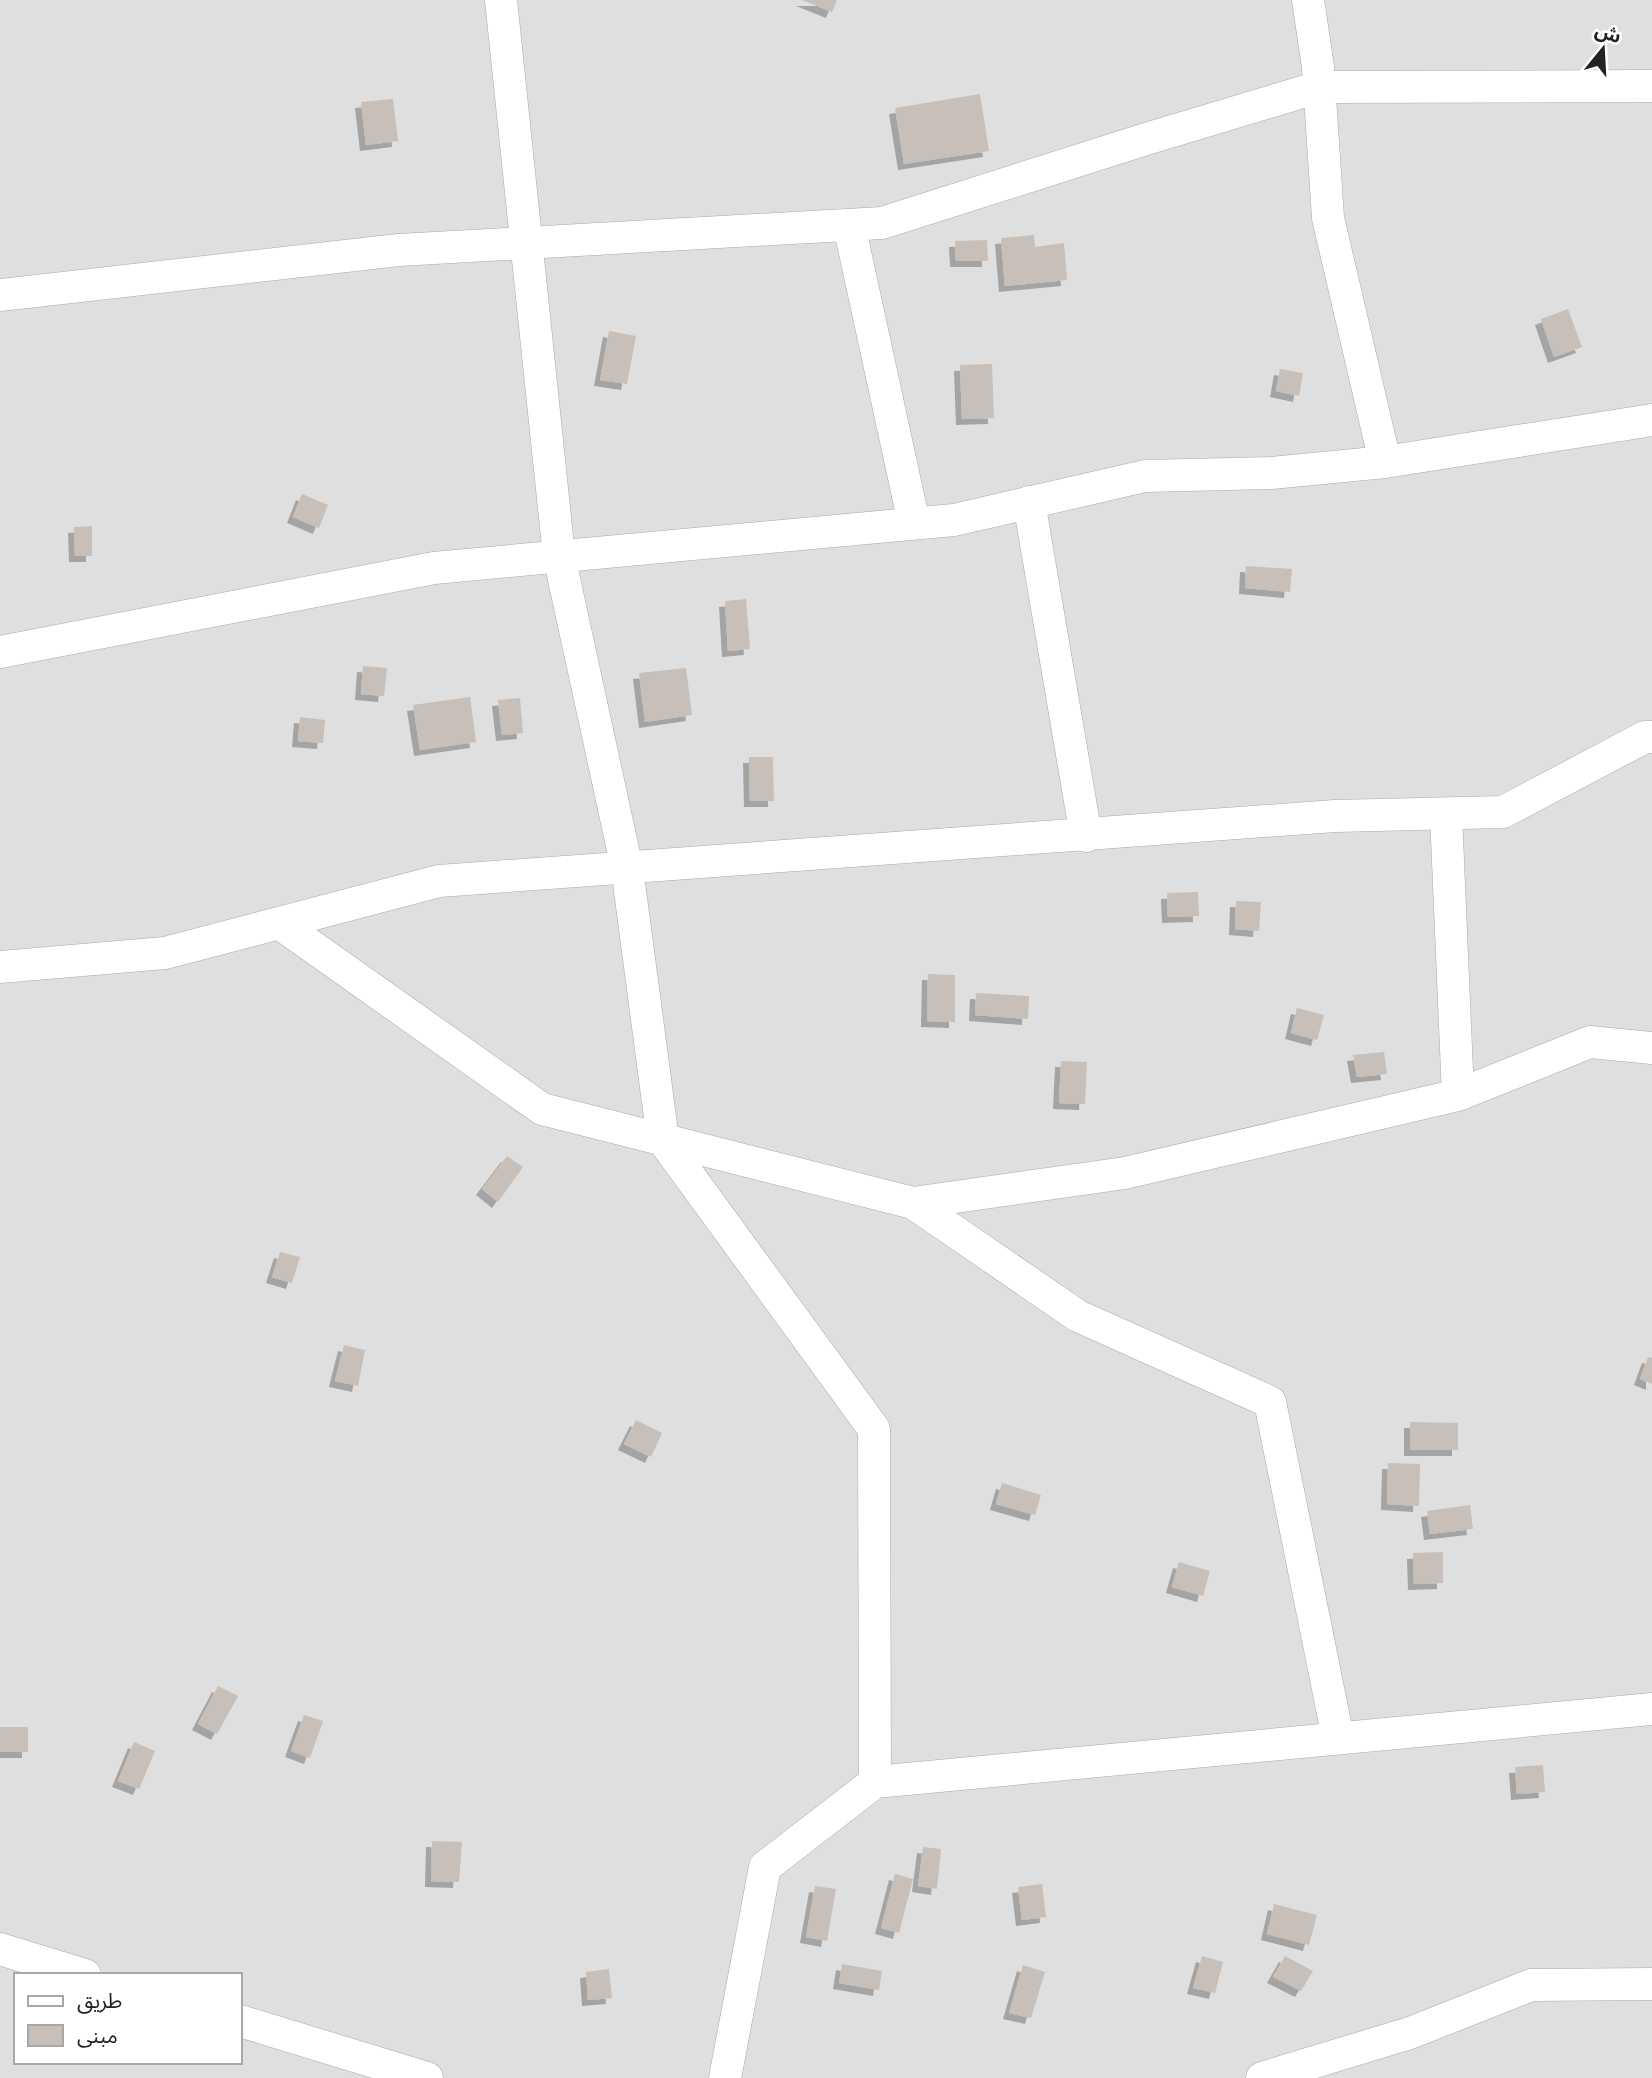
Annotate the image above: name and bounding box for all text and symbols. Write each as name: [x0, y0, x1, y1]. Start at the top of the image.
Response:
north arrow: [1568, 14, 1638, 84]
text: ش: [1592, 15, 1625, 50]
legend: [14, 1973, 242, 2064]
text: طريق: [77, 1984, 122, 2016]
text: مبنى: [77, 2019, 118, 2051]

